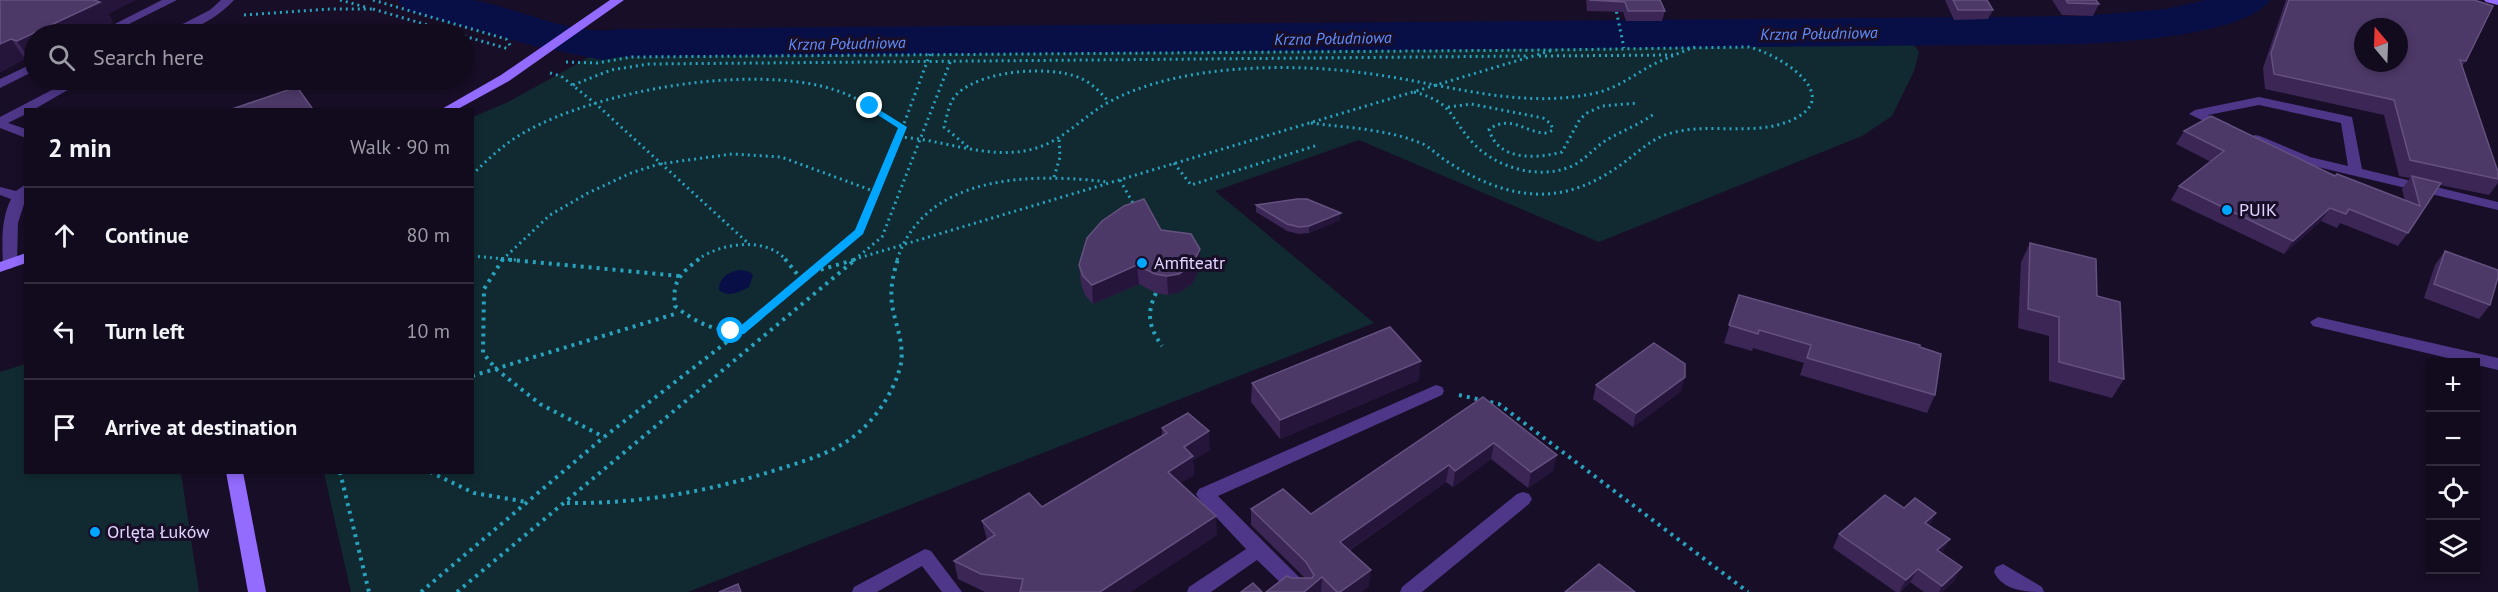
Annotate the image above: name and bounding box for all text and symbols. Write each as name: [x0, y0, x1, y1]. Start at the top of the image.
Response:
north arrow: [2354, 18, 2408, 72]
water label: Krzna Południowa: [1760, 22, 1878, 44]
search box: [24, 24, 474, 90]
water label: Krzna Południowa: [1274, 27, 1392, 49]
water label: Krzna Południowa: [788, 32, 906, 54]
icon: search: [45, 41, 78, 74]
text: Search here: [93, 43, 204, 71]
route end: [856, 92, 882, 118]
text: 2 min: [48, 131, 111, 164]
text: Walk · 90 m: [350, 134, 450, 160]
place label: PUIK: [2239, 198, 2277, 221]
marker: PUIK: [2220, 203, 2234, 217]
icon: ahead: [48, 219, 81, 252]
text: Continue: [105, 221, 189, 249]
text: 80 m: [407, 222, 450, 248]
place label: Amfiteatr: [1154, 251, 1225, 274]
marker: Amfiteatr: [1135, 256, 1149, 270]
icon: left: [48, 315, 81, 348]
text: Turn left: [105, 317, 185, 345]
route start: [717, 317, 743, 343]
text: 10 m: [407, 318, 450, 344]
map controls: [2426, 358, 2480, 574]
button: +: [2426, 358, 2480, 412]
icon: arrive: [48, 411, 81, 444]
button: −: [2426, 412, 2480, 466]
text: Arrive at destination: [105, 413, 297, 441]
button: locate: [2426, 466, 2480, 520]
place label: Orlęta Łuków: [107, 520, 210, 543]
button: layers: [2426, 520, 2480, 574]
marker: Orlęta Łuków: [88, 525, 102, 539]

